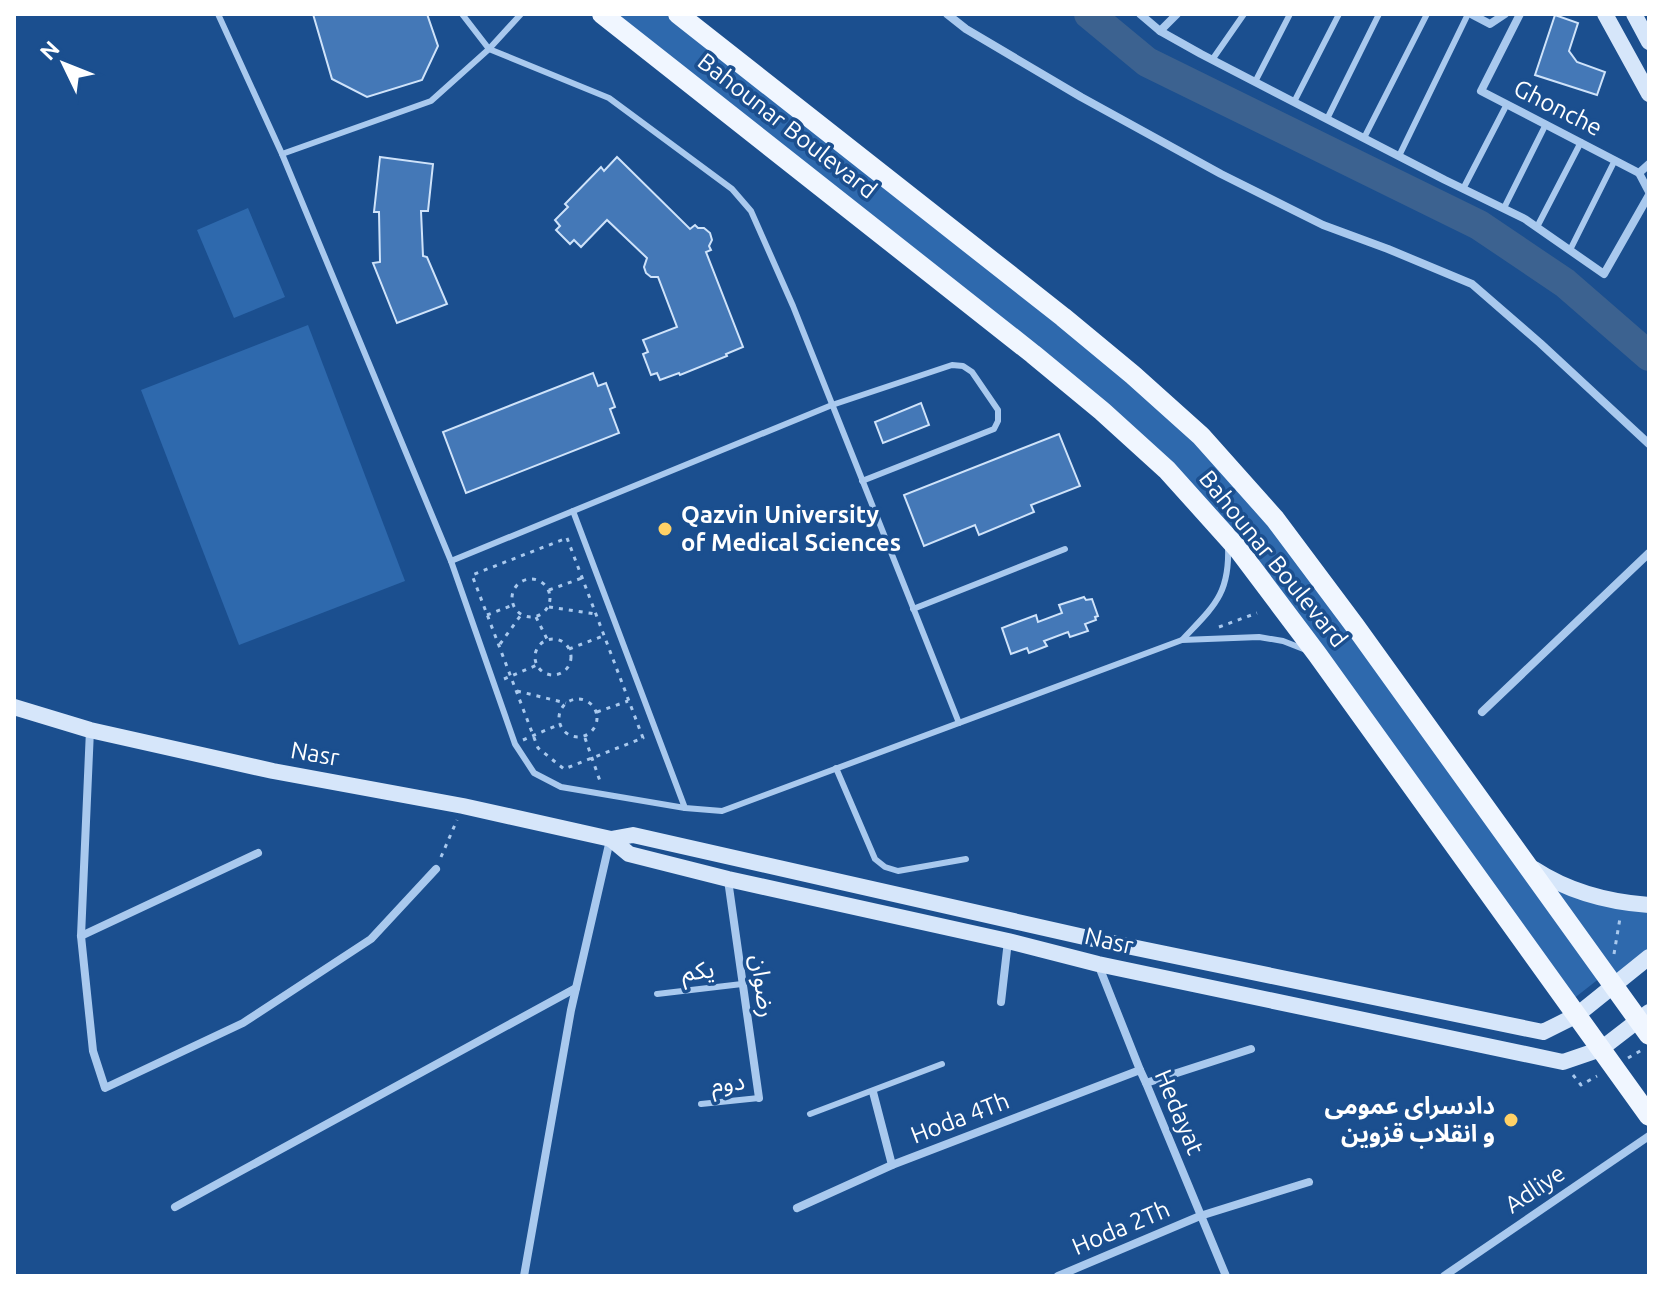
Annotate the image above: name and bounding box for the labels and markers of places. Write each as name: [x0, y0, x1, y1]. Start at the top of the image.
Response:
place label: Qazvin University of Medical Sciences: [681, 501, 901, 556]
marker: Qazvin University of Medical Sciences: [656, 520, 674, 538]
place label: دادسرای عمومی و انقلاب قزوین: [1325, 1092, 1495, 1149]
marker: دادسرای عمومی و انقلاب قزوین: [1502, 1111, 1520, 1129]

